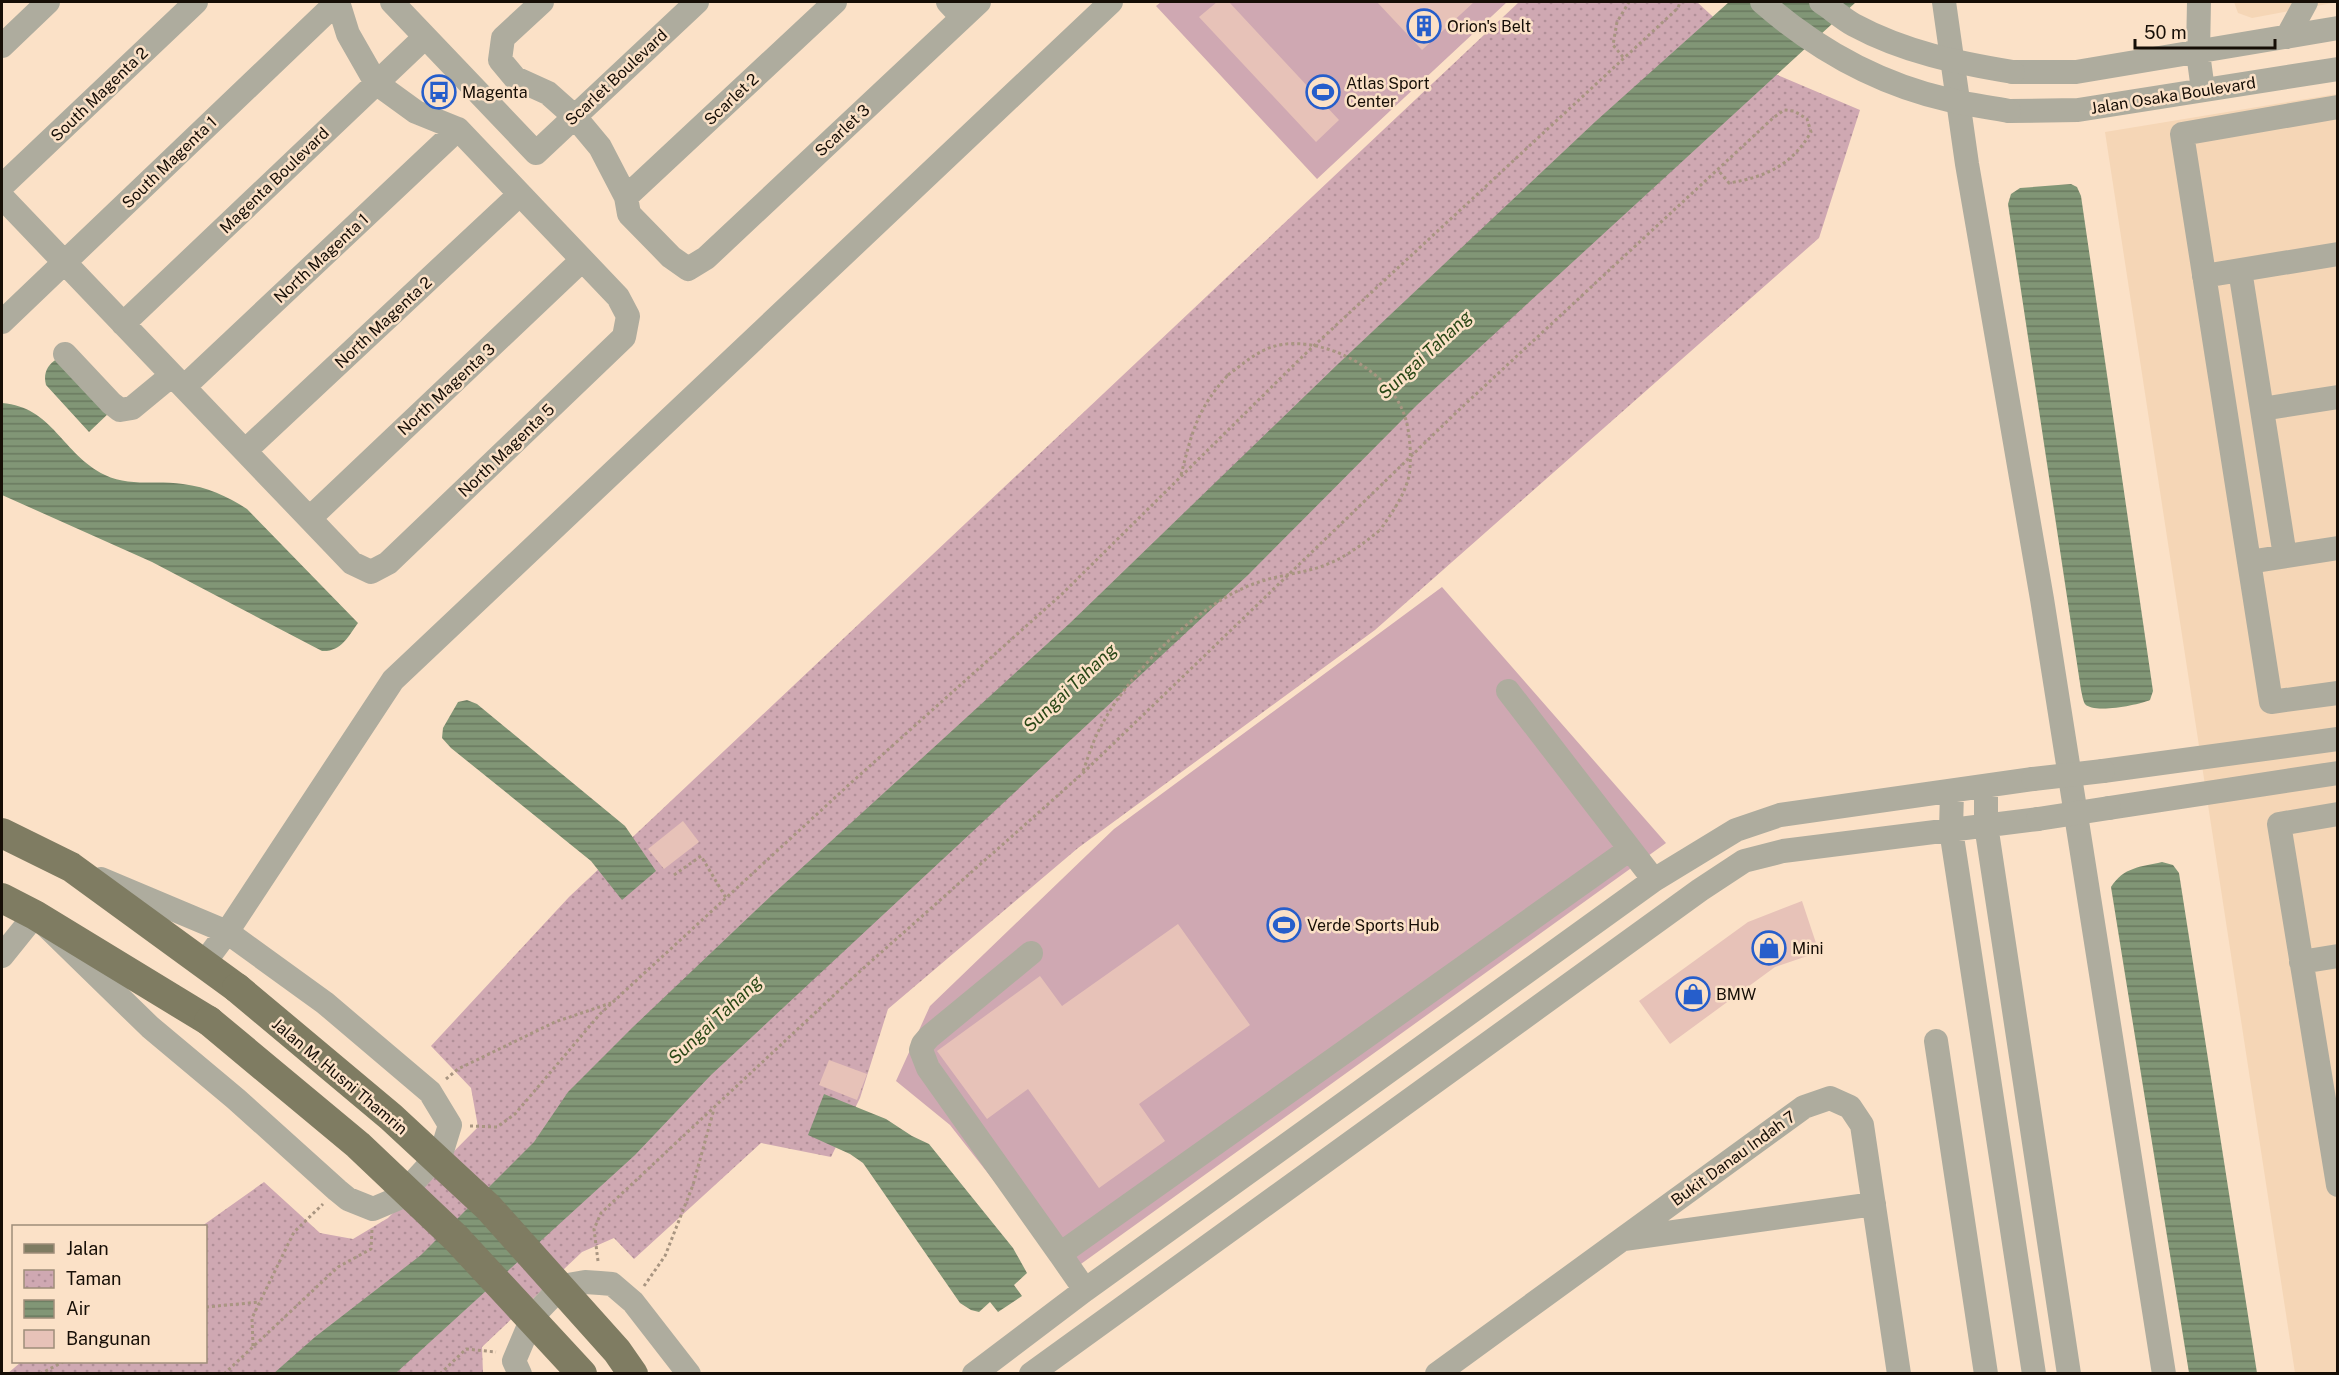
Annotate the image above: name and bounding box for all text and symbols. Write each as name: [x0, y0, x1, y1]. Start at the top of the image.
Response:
building icon: Orion's Belt: [1406, 8, 1442, 44]
scale bar: [2135, 12, 2274, 50]
place label: Orion's Belt: [1447, 17, 1531, 36]
text: 50 m: [2144, 22, 2187, 43]
street label: Scarlet Boulevard: [561, 25, 671, 130]
street label: South Magenta 2: [47, 43, 152, 145]
street label: Scarlet 2: [700, 70, 762, 129]
street label: Jalan Osaka Boulevard: [2089, 73, 2257, 118]
bus stop icon: Magenta: [421, 74, 457, 110]
sports icon: Atlas Sport Center: [1305, 74, 1341, 110]
place label: Atlas Sport Center: [1346, 74, 1430, 111]
place label: Magenta: [462, 83, 528, 102]
street label: Scarlet 3: [811, 100, 874, 160]
street label: South Magenta 1: [118, 112, 221, 212]
street label: Magenta Boulevard: [216, 123, 333, 237]
street label: North Magenta 1: [270, 210, 373, 307]
street label: North Magenta 2: [331, 273, 436, 372]
water label: Sungai Tahang: [1374, 306, 1476, 403]
street label: North Magenta 3: [394, 339, 499, 439]
street label: North Magenta 5: [454, 400, 558, 501]
water label: Sungai Tahang: [1019, 639, 1121, 736]
sports icon: Verde Sports Hub: [1266, 907, 1302, 943]
place label: Verde Sports Hub: [1307, 916, 1439, 935]
shop icon: Mini: [1751, 930, 1787, 966]
place label: Mini: [1792, 939, 1823, 958]
water label: Sungai Tahang: [664, 971, 766, 1068]
shop icon: BMW: [1675, 976, 1711, 1012]
place label: BMW: [1716, 985, 1756, 1004]
street label: Jalan M. Husni Thamrin: [268, 1014, 411, 1139]
street label: Bukit Danau Indah 7: [1667, 1107, 1799, 1210]
legend: [12, 1225, 207, 1363]
text: Jalan: [66, 1238, 109, 1259]
text: Taman: [66, 1268, 121, 1289]
text: Air: [66, 1298, 90, 1319]
text: Bangunan: [66, 1328, 151, 1349]

